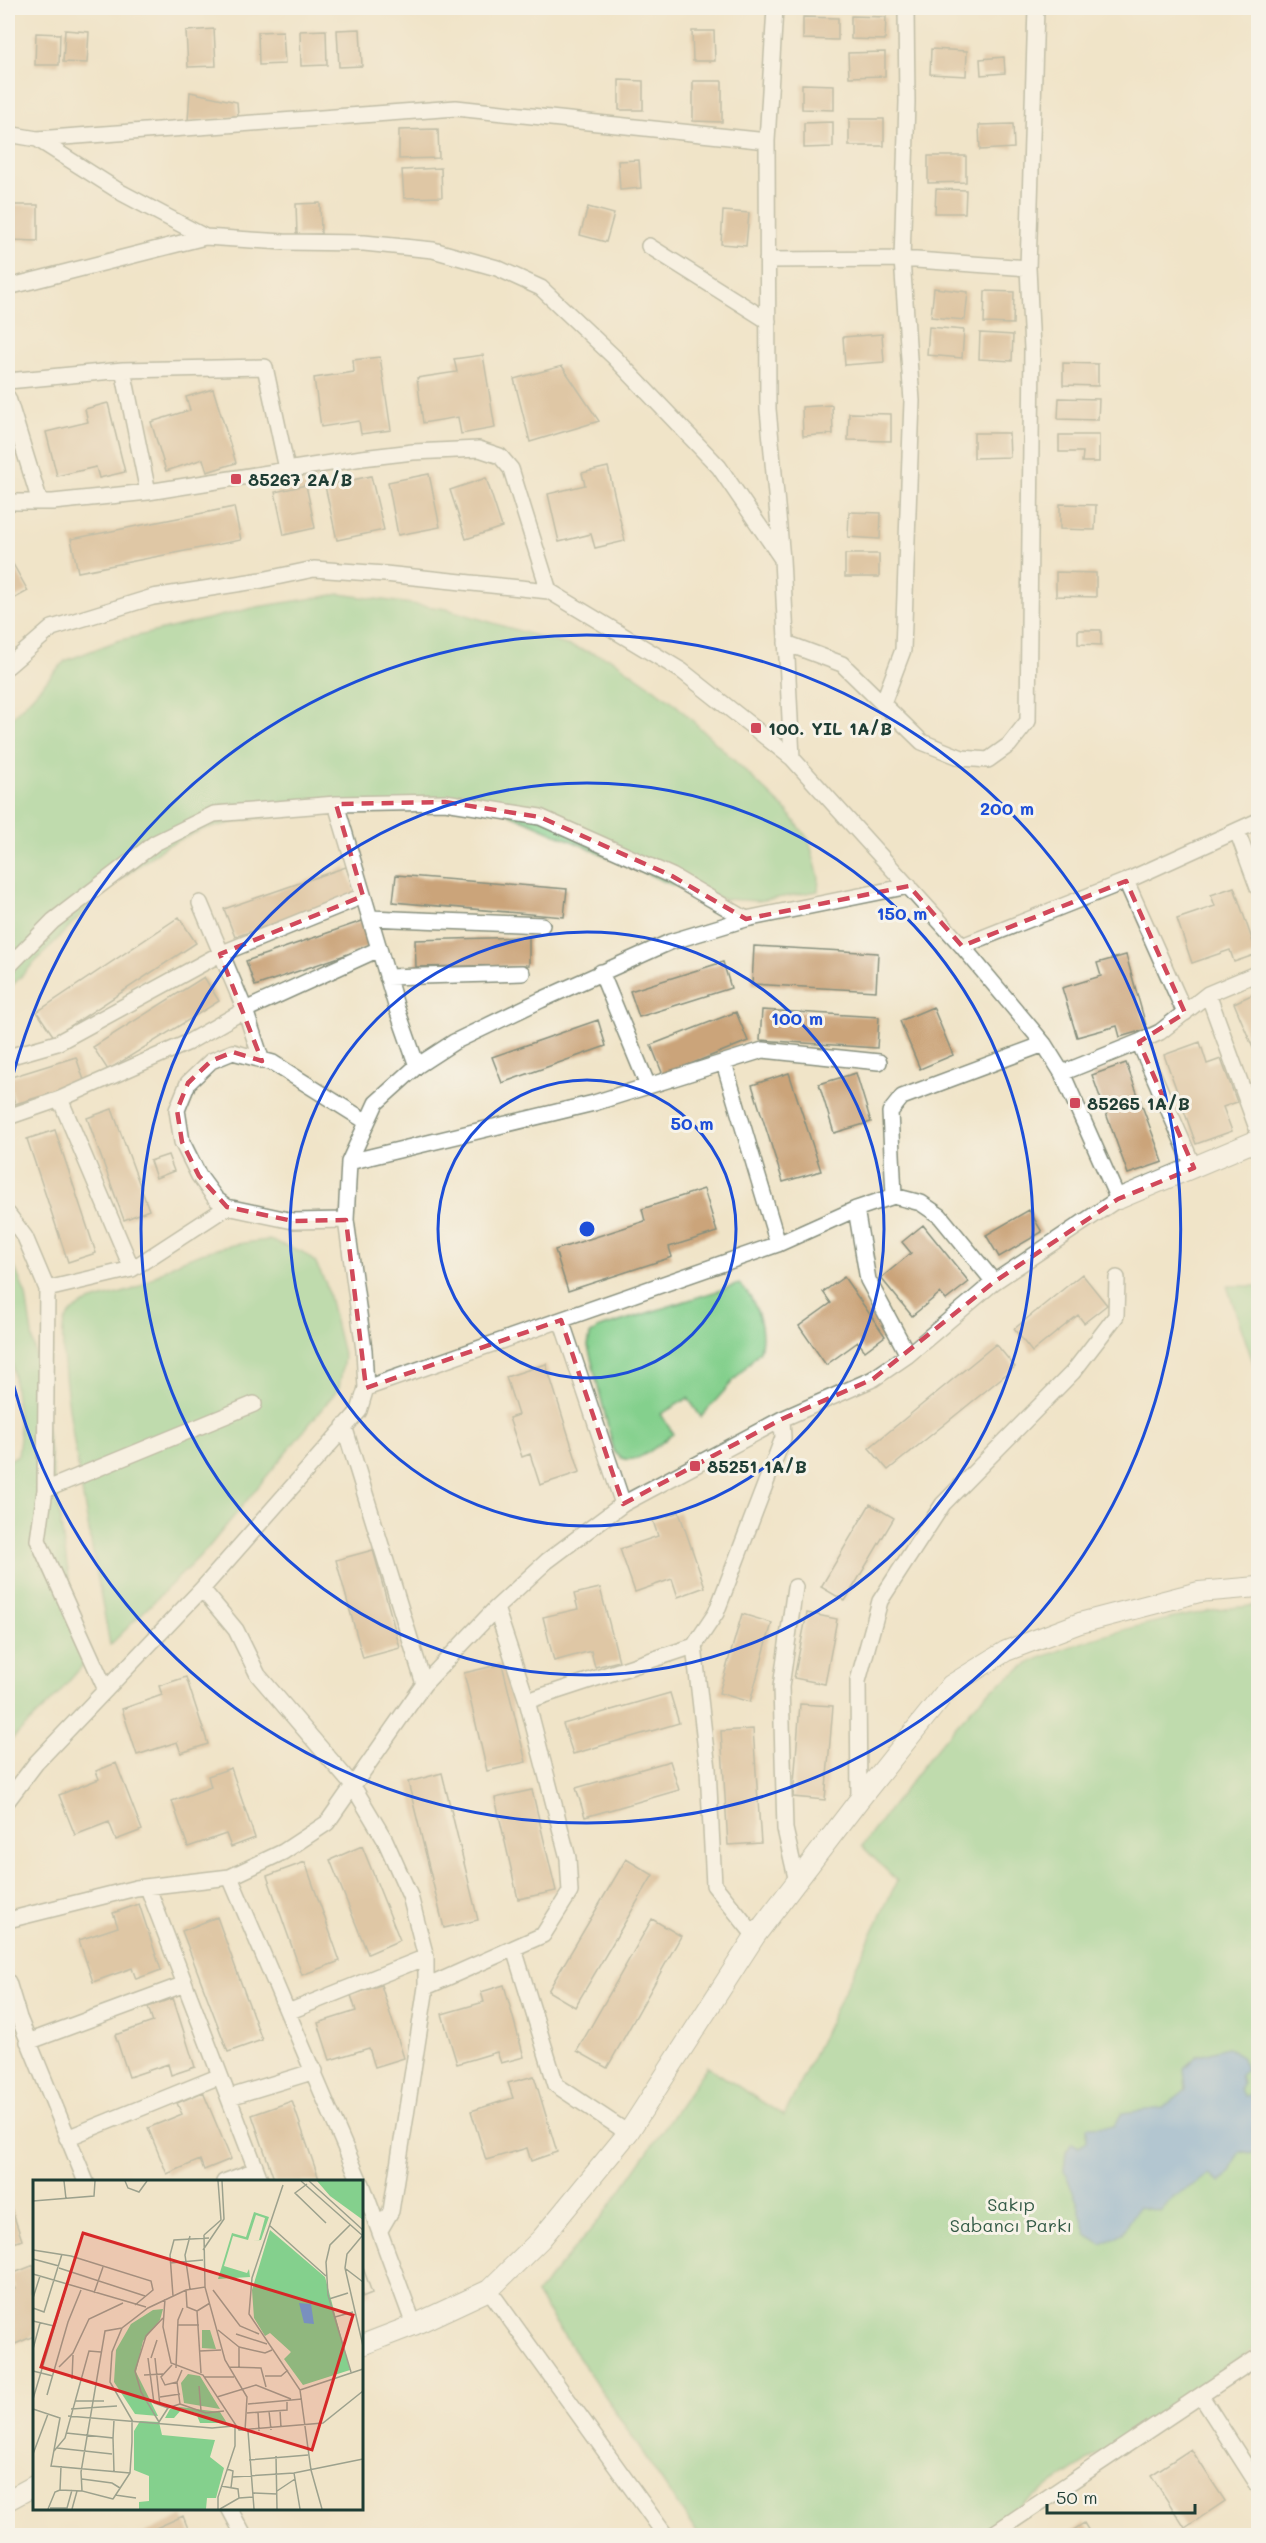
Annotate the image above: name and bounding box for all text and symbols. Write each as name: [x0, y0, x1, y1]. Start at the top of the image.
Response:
place label: 85267 2A/B: [248, 467, 352, 491]
marker: 85267 2A/B: [229, 472, 243, 486]
place label: 100. YIL 1A/B: [768, 716, 892, 740]
marker: 100. YIL 1A/B: [749, 721, 763, 735]
text: 200 m: [980, 796, 1034, 820]
text: 150 m: [877, 901, 927, 925]
text: 100 m: [771, 1006, 823, 1030]
place label: 85265 1A/B: [1087, 1091, 1190, 1115]
marker: 85265 1A/B: [1068, 1096, 1082, 1110]
text: 50 m: [671, 1111, 713, 1135]
centre of rings: [577, 1219, 597, 1239]
place label: 85251 1A/B: [707, 1454, 807, 1478]
marker: 85251 1A/B: [688, 1459, 702, 1473]
inset map: [33, 2180, 363, 2510]
park label: Sakıp Sabancı Parkı: [950, 2192, 1072, 2237]
scale bar: [1047, 2477, 1196, 2515]
text: 50 m: [1056, 2485, 1098, 2509]

